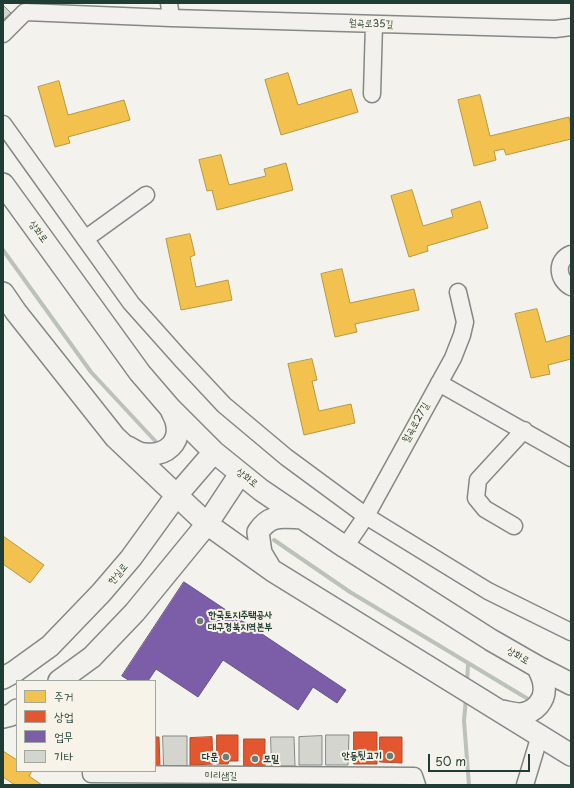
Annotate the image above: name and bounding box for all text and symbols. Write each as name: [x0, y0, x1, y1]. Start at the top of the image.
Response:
street label: 월곡로35길: [348, 17, 394, 31]
street label: 상화로: [26, 219, 50, 245]
street label: 월곡로27길: [400, 401, 432, 445]
street label: 상화로: [234, 466, 260, 490]
street label: 한실로: [106, 561, 130, 587]
place label: 한국토지주택공사 대구경북지역본부: [208, 609, 272, 632]
marker: 한국토지주택공사 대구경북지역본부: [195, 616, 205, 626]
street label: 상화로: [505, 645, 531, 667]
legend: [16, 680, 156, 772]
text: 주거: [54, 687, 73, 705]
text: 상업: [54, 707, 73, 725]
text: 업무: [54, 727, 73, 745]
scale bar: [430, 746, 532, 772]
text: 기타: [54, 747, 73, 765]
place label: 안동뒷고기: [342, 750, 382, 762]
place label: 다문: [202, 751, 218, 763]
marker: 안동뒷고기: [385, 751, 395, 761]
marker: 다문: [221, 752, 231, 762]
text: 50 m: [435, 752, 466, 770]
place label: 모밀: [263, 753, 279, 765]
marker: 모밀: [250, 754, 260, 764]
street label: 미리샘길: [205, 770, 237, 782]

